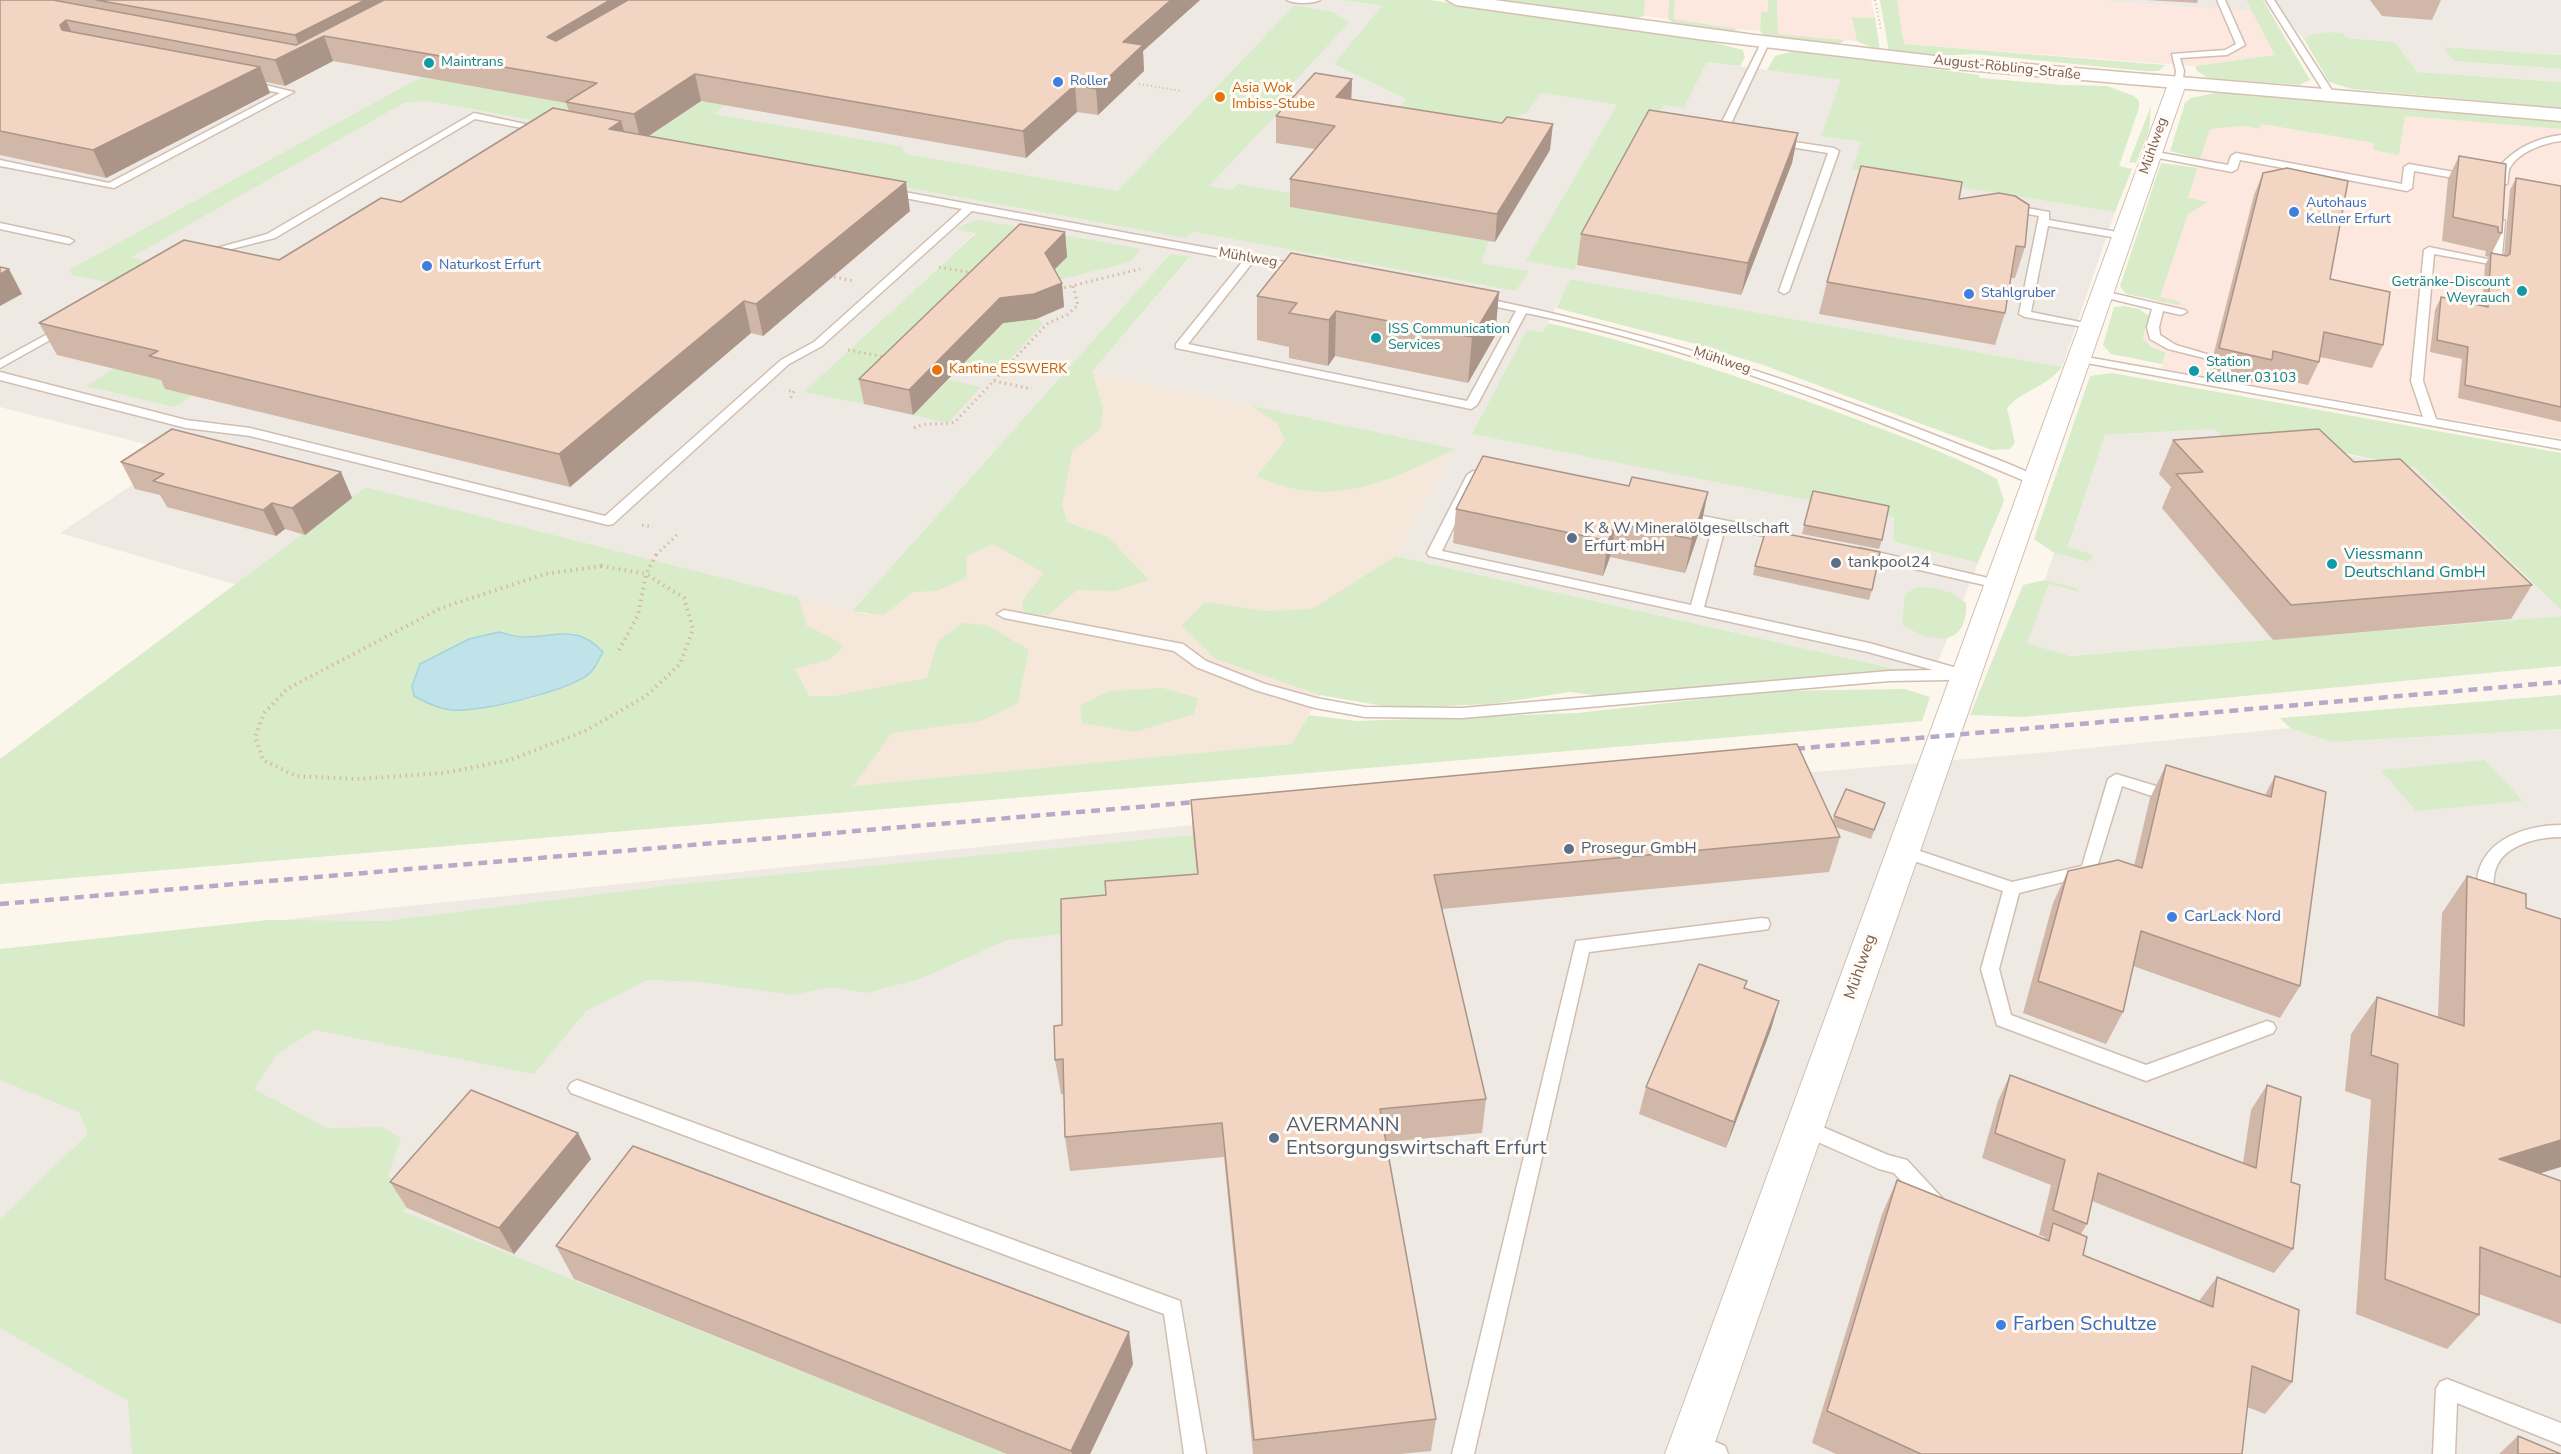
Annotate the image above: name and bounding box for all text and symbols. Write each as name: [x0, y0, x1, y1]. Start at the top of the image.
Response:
street label: August-Röbling-Straße: [1933, 52, 2081, 84]
place label: Maintrans: [441, 55, 504, 71]
marker: Maintrans: [422, 56, 436, 70]
place label: Roller: [1070, 74, 1108, 90]
marker: Roller: [1051, 75, 1065, 89]
place label: Asia Wok Imbiss-Stube: [1232, 81, 1315, 114]
marker: Asia Wok Imbiss-Stube: [1213, 90, 1227, 104]
street label: Mühlweg: [2136, 115, 2172, 177]
place label: Autohaus Kellner Erfurt: [2306, 196, 2391, 228]
marker: Autohaus Kellner Erfurt: [2287, 205, 2301, 219]
street label: Mühlweg: [1217, 245, 1279, 271]
place label: Naturkost Erfurt: [439, 258, 541, 274]
marker: Naturkost Erfurt: [420, 259, 434, 273]
place label: Getränke-Discount Weyrauch: [2392, 275, 2510, 308]
marker: Getränke-Discount Weyrauch: [2515, 284, 2529, 298]
place label: Stahlgruber: [1981, 286, 2056, 302]
marker: Stahlgruber: [1962, 287, 1976, 301]
place label: ISS Communication Services: [1388, 322, 1510, 354]
marker: ISS Communication Services: [1369, 331, 1383, 345]
street label: Mühlweg: [1691, 344, 1753, 378]
place label: Station Kellner 03103: [2206, 355, 2296, 388]
place label: Kantine ESSWERK: [949, 362, 1067, 378]
marker: Kantine ESSWERK: [930, 363, 944, 377]
marker: Station Kellner 03103: [2187, 364, 2201, 378]
place label: K & W Mineralölgesellschaft Erfurt mbH: [1584, 519, 1789, 557]
marker: K & W Mineralölgesellschaft Erfurt mbH: [1565, 531, 1579, 545]
place label: Viessmann Deutschland GmbH: [2344, 545, 2486, 583]
place label: tankpool24: [1848, 553, 1930, 573]
marker: tankpool24: [1829, 556, 1843, 570]
marker: Viessmann Deutschland GmbH: [2325, 557, 2339, 571]
place label: Prosegur GmbH: [1581, 839, 1697, 859]
marker: Prosegur GmbH: [1562, 842, 1576, 856]
place label: CarLack Nord: [2184, 907, 2281, 927]
marker: CarLack Nord: [2165, 910, 2179, 924]
street label: Mühlweg: [1841, 932, 1881, 1002]
place label: AVERMANN Entsorgungswirtschaft Erfurt: [1286, 1114, 1546, 1161]
marker: AVERMANN Entsorgungswirtschaft Erfurt: [1267, 1131, 1281, 1145]
place label: Farben Schultze: [2013, 1313, 2157, 1337]
marker: Farben Schultze: [1994, 1318, 2008, 1332]

